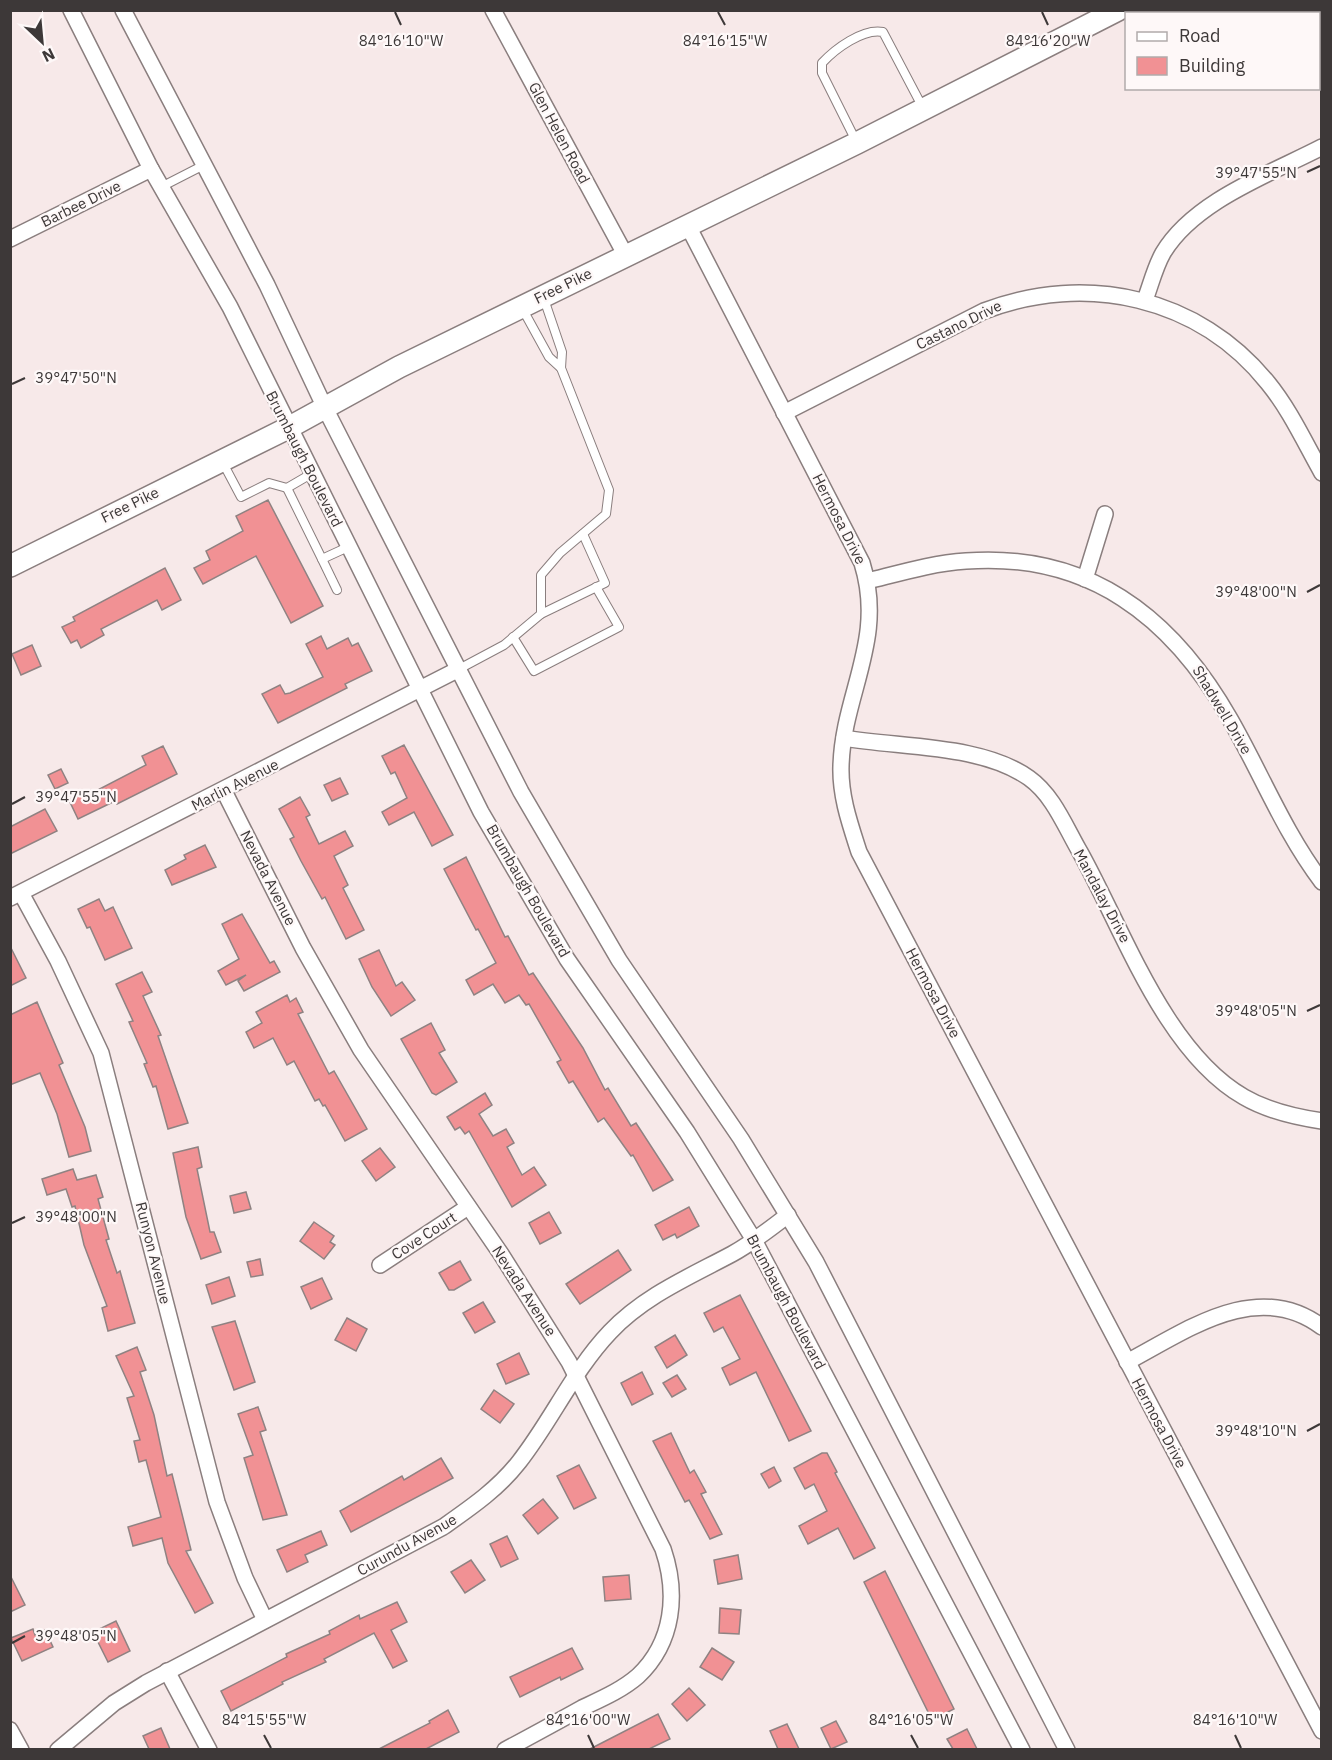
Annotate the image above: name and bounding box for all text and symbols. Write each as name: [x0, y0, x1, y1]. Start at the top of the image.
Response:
north arrow: [12, 12, 72, 72]
legend: [1125, 12, 1320, 90]
text: Road: [1179, 24, 1220, 47]
text: 84°16'10"W: [359, 31, 444, 50]
text: 84°16'15"W: [683, 31, 768, 50]
text: 84°16'20"W: [1006, 31, 1091, 50]
text: N: [39, 44, 58, 67]
text: Building: [1179, 54, 1246, 77]
street label: Glen Helen Road: [525, 79, 594, 187]
text: 39°47'55"N: [1215, 163, 1297, 182]
street label: Barbee Drive: [38, 176, 124, 231]
street label: Free Pike: [531, 263, 595, 308]
street label: Castano Drive: [913, 296, 1005, 353]
text: 39°47'50"N: [35, 368, 117, 387]
street label: Brumbaugh Boulevard: [262, 387, 347, 530]
street label: Hermosa Drive: [808, 470, 870, 567]
street label: Free Pike: [98, 482, 162, 527]
text: 39°48'00"N: [1215, 582, 1297, 601]
street label: Shadwell Drive: [1189, 662, 1256, 758]
street label: Marlin Avenue: [188, 754, 282, 815]
text: 39°47'55"N: [35, 787, 117, 806]
street label: Brumbaugh Boulevard: [483, 821, 574, 961]
street label: Nevada Avenue: [236, 827, 301, 929]
street label: Mandalay Drive: [1070, 846, 1135, 946]
street label: Hermosa Drive: [902, 944, 965, 1041]
text: 39°48'05"N: [1215, 1001, 1297, 1020]
street label: Runyon Avenue: [132, 1200, 175, 1306]
text: 39°48'00"N: [35, 1207, 117, 1226]
street label: Cove Court: [388, 1208, 460, 1264]
street label: Brumbaugh Boulevard: [743, 1231, 830, 1373]
street label: Nevada Avenue: [488, 1242, 561, 1340]
street label: Hermosa Drive: [1128, 1374, 1191, 1471]
text: 39°48'10"N: [1215, 1421, 1297, 1440]
street label: Curundu Avenue: [354, 1509, 460, 1580]
text: 39°48'05"N: [35, 1626, 117, 1645]
text: 84°15'55"W: [222, 1710, 307, 1729]
text: 84°16'00"W: [546, 1710, 631, 1729]
text: 84°16'05"W: [869, 1710, 954, 1729]
text: 84°16'10"W: [1193, 1710, 1278, 1729]

